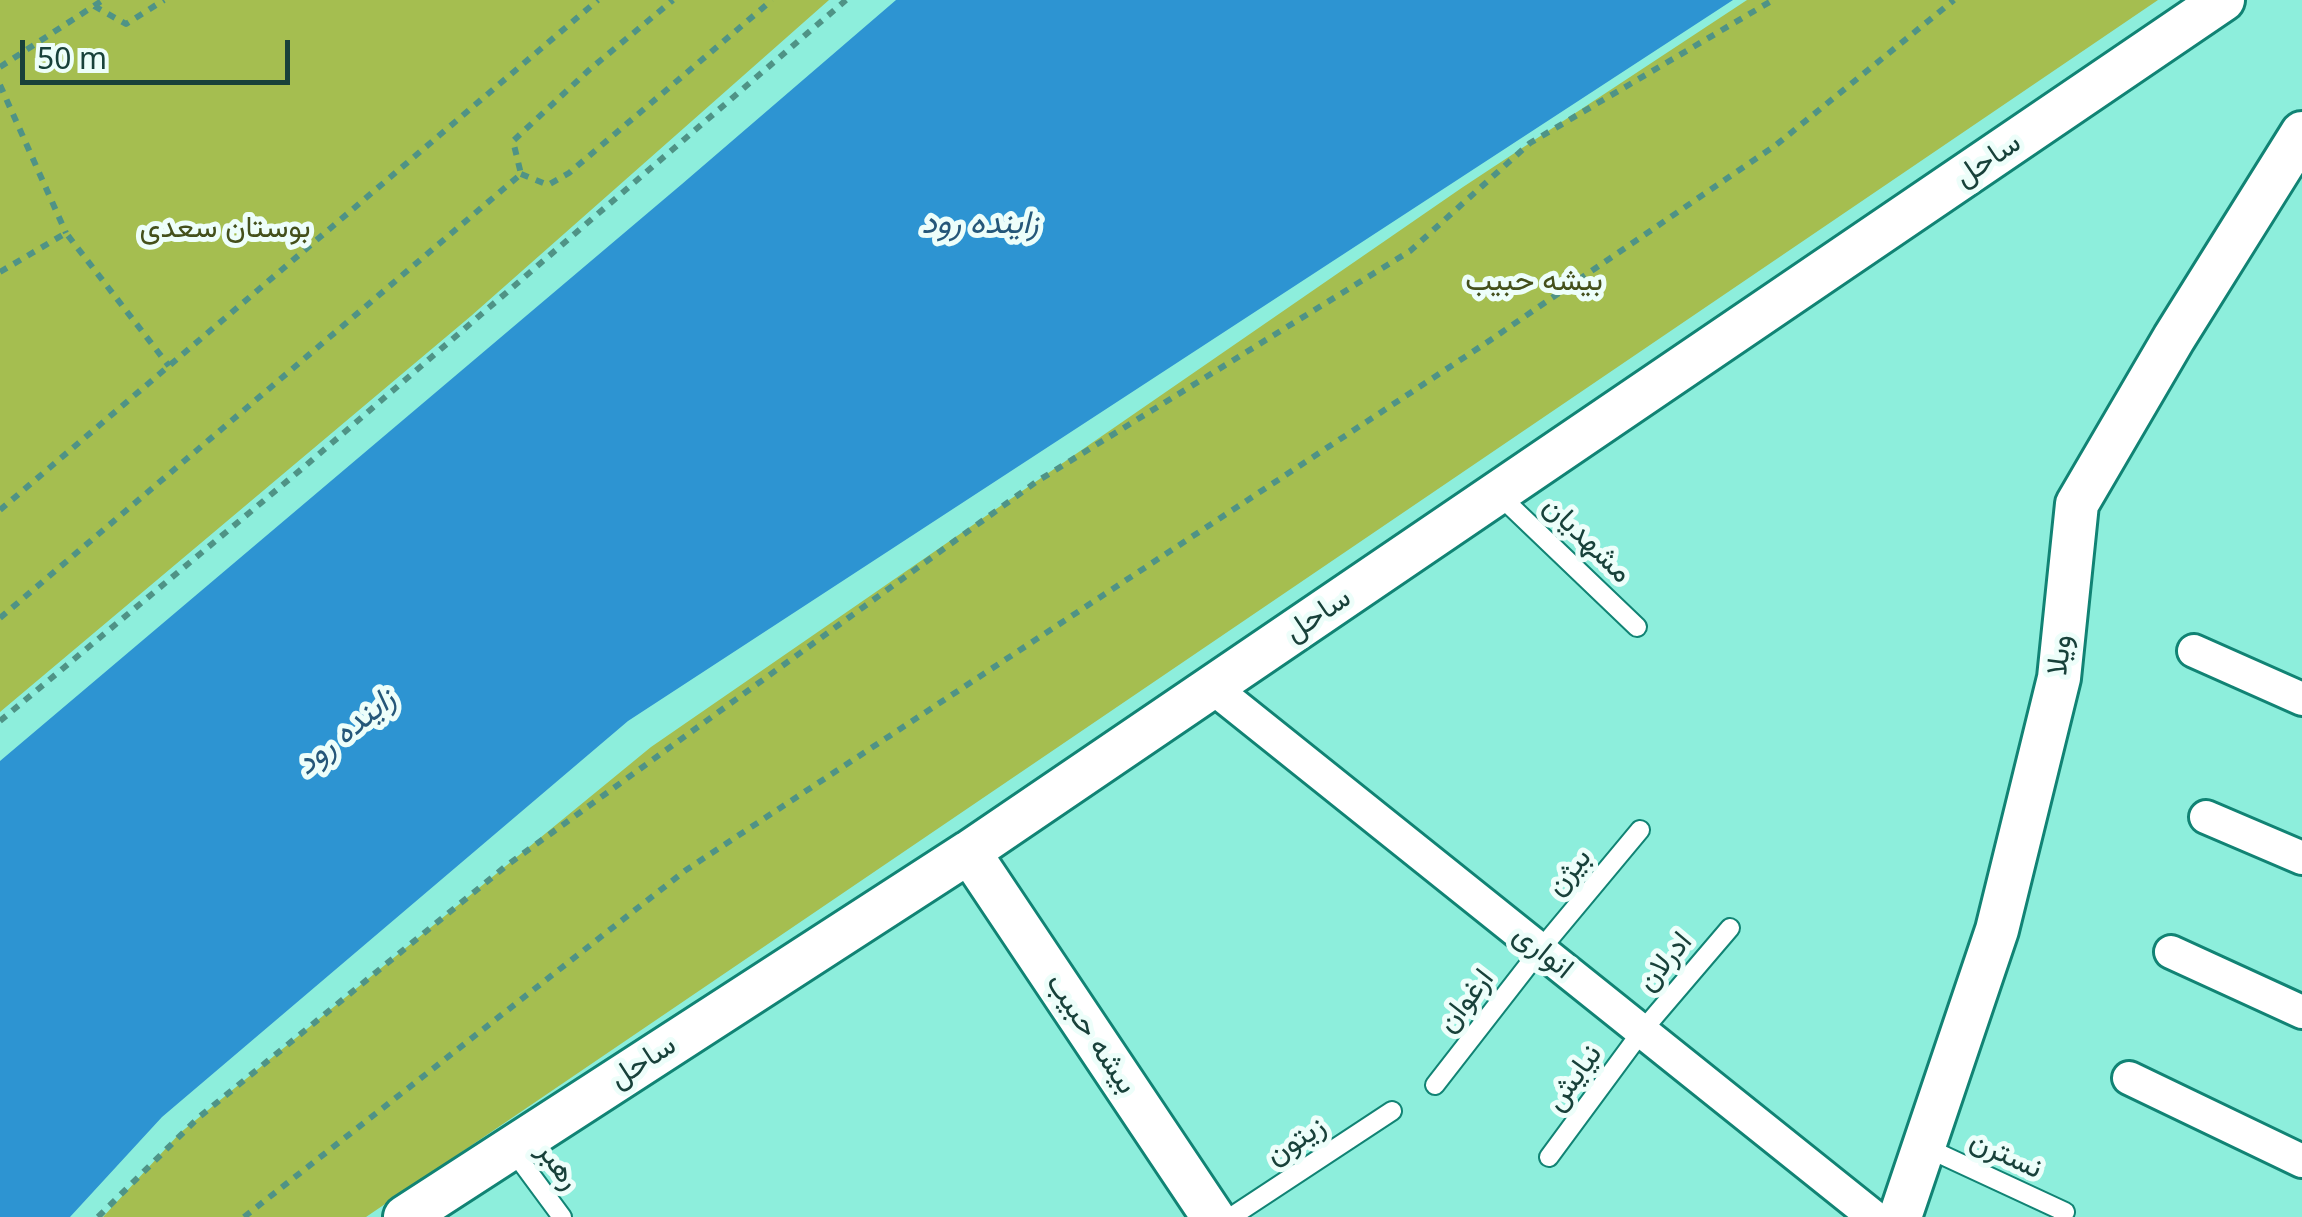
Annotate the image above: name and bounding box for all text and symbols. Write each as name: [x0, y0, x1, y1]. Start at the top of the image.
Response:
scale bar: [25, 20, 295, 82]
text: 50 m: [37, 37, 107, 78]
street label: ساحل: [1948, 125, 2028, 195]
water label: زاینده رود: [921, 205, 1039, 243]
park label: بوستان سعدی: [139, 210, 311, 246]
park label: بیشه حبیب: [1465, 263, 1603, 299]
street label: مشهدیان: [1535, 489, 1639, 591]
street label: ساحل: [1278, 580, 1358, 650]
street label: ویلا: [2040, 633, 2080, 677]
water label: زاینده رود: [288, 680, 404, 784]
street label: بیژن: [1539, 841, 1599, 903]
street label: انواری: [1506, 917, 1580, 987]
street label: ادرلان: [1630, 925, 1700, 999]
street label: ارغوان: [1430, 962, 1502, 1040]
street label: بیشه حبیب: [1038, 967, 1144, 1101]
street label: ساحل: [603, 1027, 683, 1097]
street label: نیایش: [1538, 1038, 1610, 1118]
street label: زیتون: [1259, 1108, 1333, 1174]
street label: نسترن: [1964, 1123, 2048, 1187]
street label: رهبر: [529, 1135, 587, 1197]

